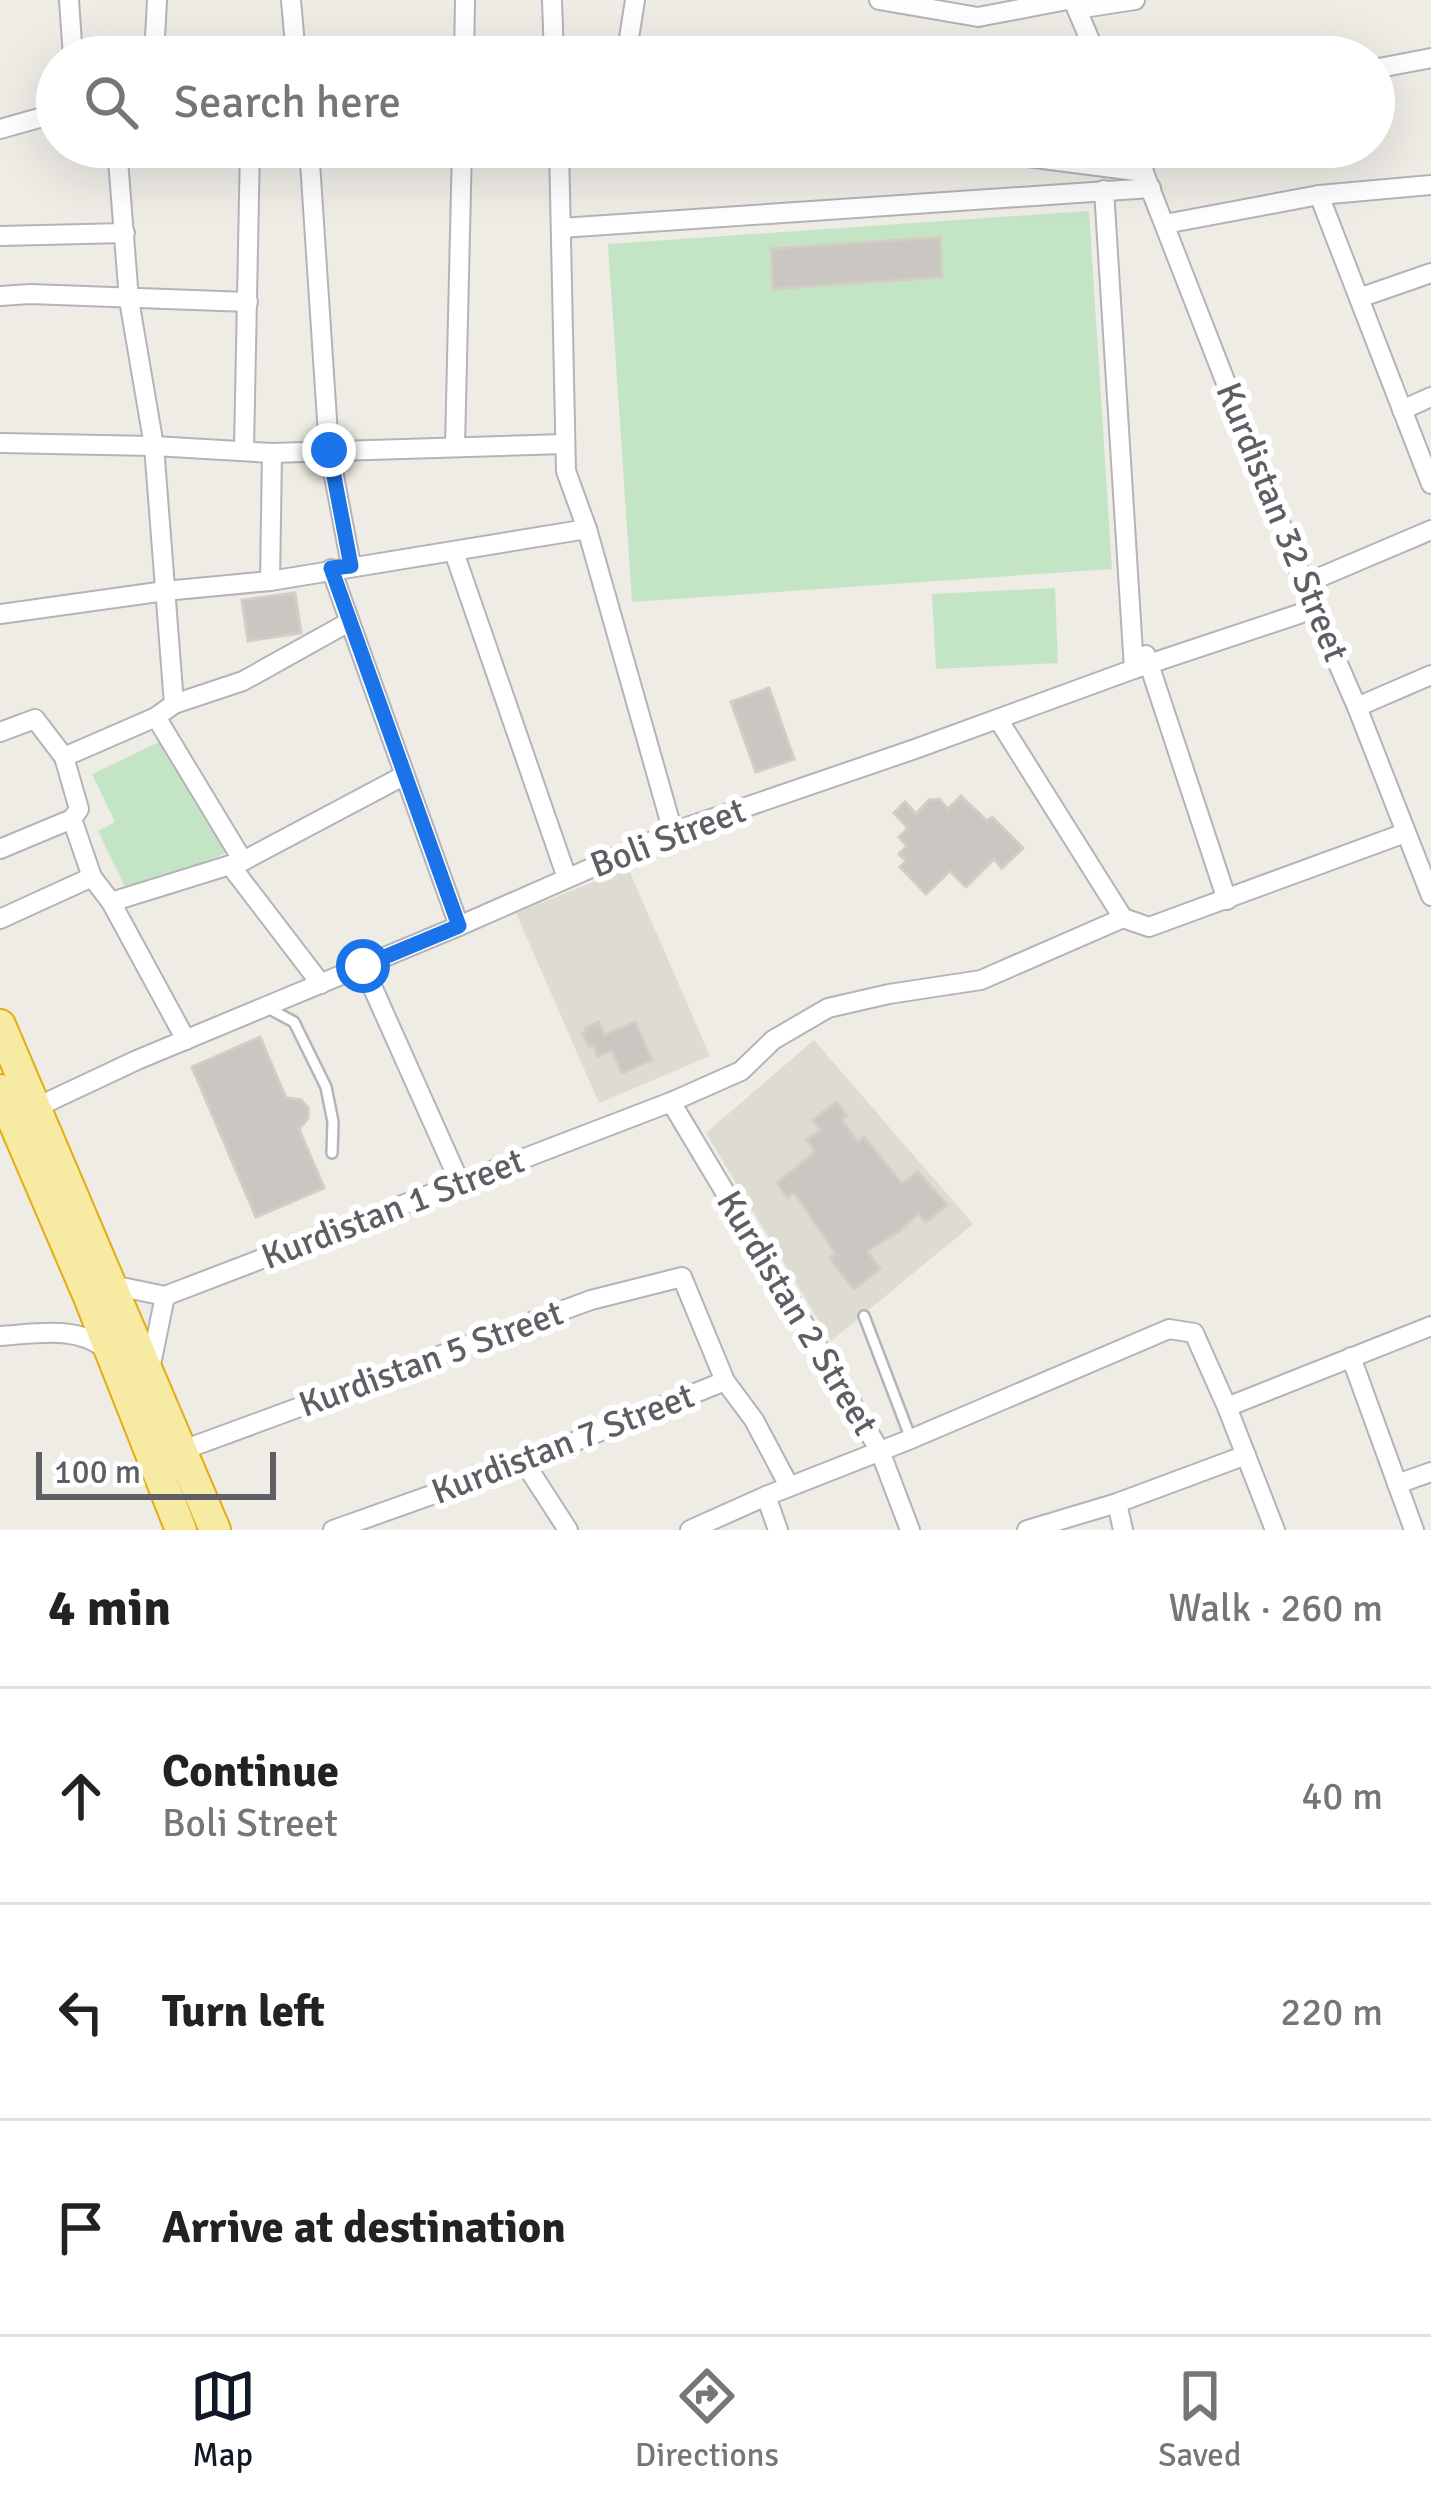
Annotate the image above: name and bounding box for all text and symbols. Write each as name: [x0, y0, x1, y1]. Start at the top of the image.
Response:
search box: [36, 36, 1395, 168]
icon: search: [78, 69, 144, 135]
text: Search here: [174, 75, 401, 130]
street label: Kurdistan 32 Street: [1206, 376, 1358, 668]
route end: [302, 423, 356, 477]
street label: Boli Street: [584, 788, 752, 888]
route start: [336, 939, 390, 993]
street label: Kurdistan 1 Street: [255, 1138, 531, 1280]
street label: Kurdistan 2 Street: [706, 1183, 888, 1443]
street label: Kurdistan 5 Street: [293, 1290, 569, 1428]
street label: Kurdistan 7 Street: [425, 1373, 701, 1515]
scale bar: [36, 1446, 276, 1499]
text: 100 m: [54, 1452, 141, 1493]
text: 4 min: [48, 1577, 171, 1640]
text: Walk · 260 m: [1169, 1584, 1383, 1632]
text: Continue: [162, 1744, 339, 1799]
icon: ahead: [48, 1763, 114, 1829]
text: 40 m: [1301, 1772, 1383, 1820]
text: Boli Street: [162, 1799, 338, 1847]
icon: left: [48, 1979, 114, 2045]
text: Turn left: [162, 1984, 325, 2039]
text: 220 m: [1280, 1988, 1383, 2036]
icon: arrive: [48, 2195, 114, 2261]
text: Arrive at destination: [162, 2200, 566, 2255]
tab: Map: [190, 2363, 256, 2476]
tab: Directions: [635, 2363, 779, 2476]
tab: Saved: [1158, 2363, 1241, 2476]

